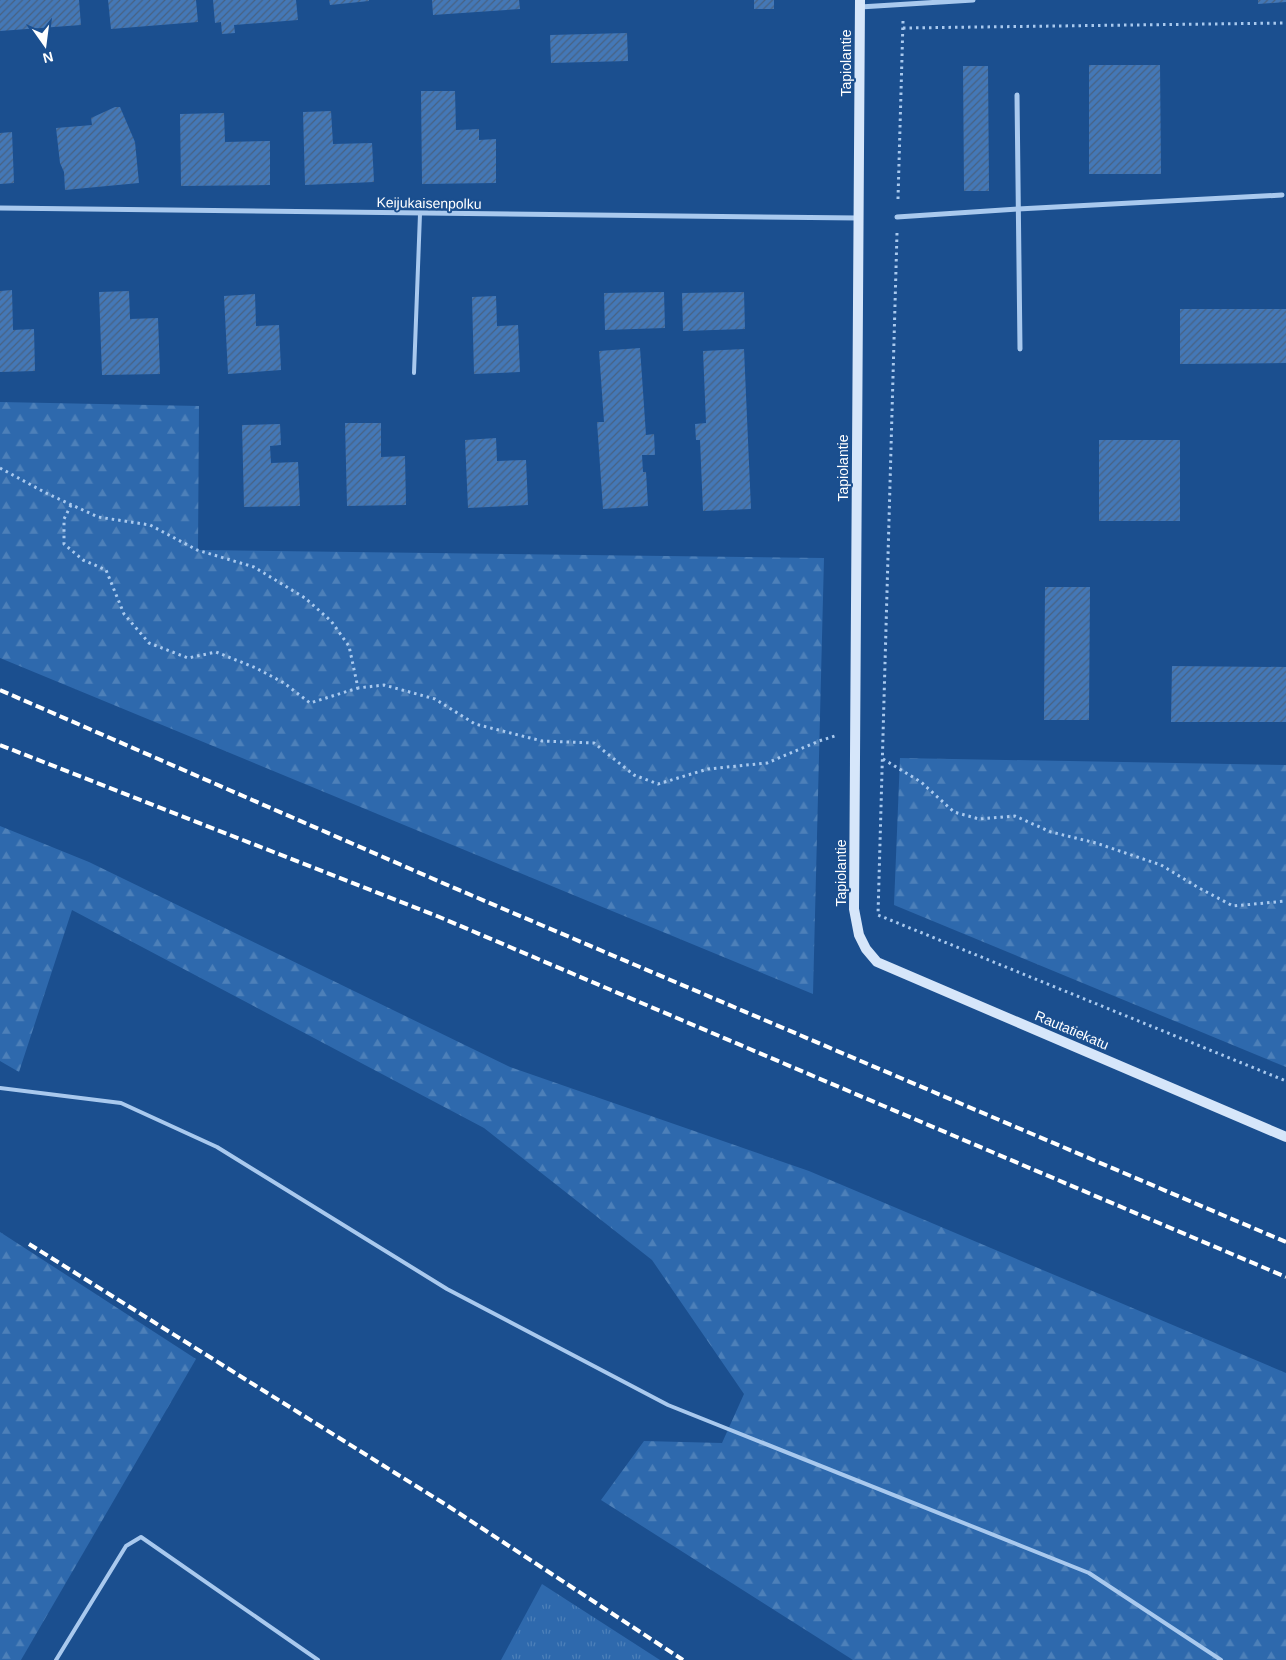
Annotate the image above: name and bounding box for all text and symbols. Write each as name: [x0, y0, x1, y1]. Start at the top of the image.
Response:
north arrow: [20, 20, 70, 70]
street label: Tapiolantie: [838, 29, 854, 96]
text: N: [41, 49, 55, 67]
street label: Keijukaisenpolku: [376, 194, 482, 212]
street label: Tapiolantie: [835, 434, 851, 501]
street label: Tapiolantie: [833, 839, 849, 906]
street label: Rautatiekatu: [1033, 1007, 1111, 1053]

